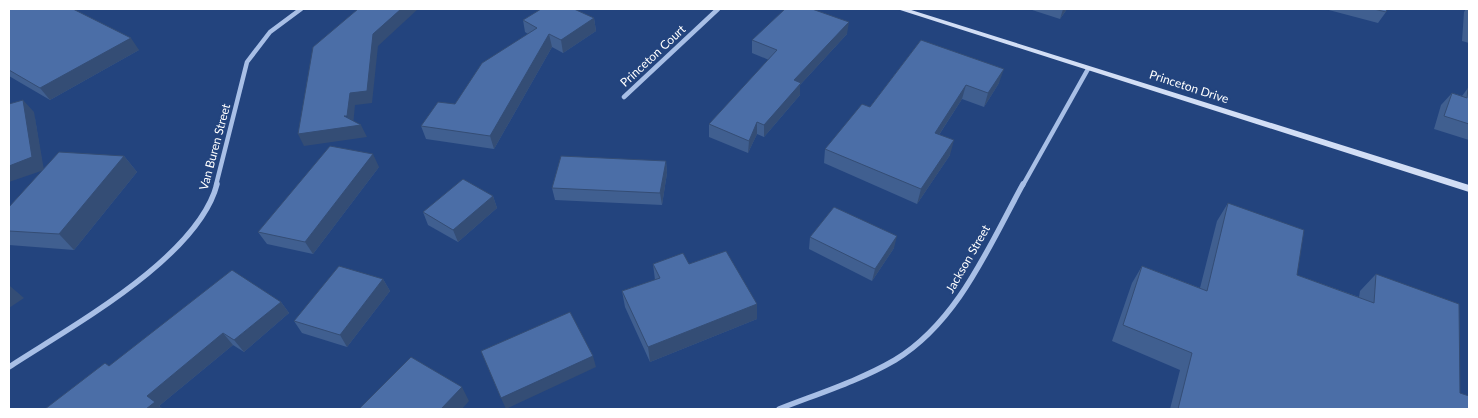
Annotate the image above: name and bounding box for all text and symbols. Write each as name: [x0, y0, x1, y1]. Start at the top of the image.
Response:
street label: Princeton Court: [617, 21, 689, 90]
street label: Princeton Drive: [1148, 67, 1231, 106]
street label: Van Buren Street: [196, 101, 233, 192]
street label: Jackson Street: [942, 222, 993, 295]

